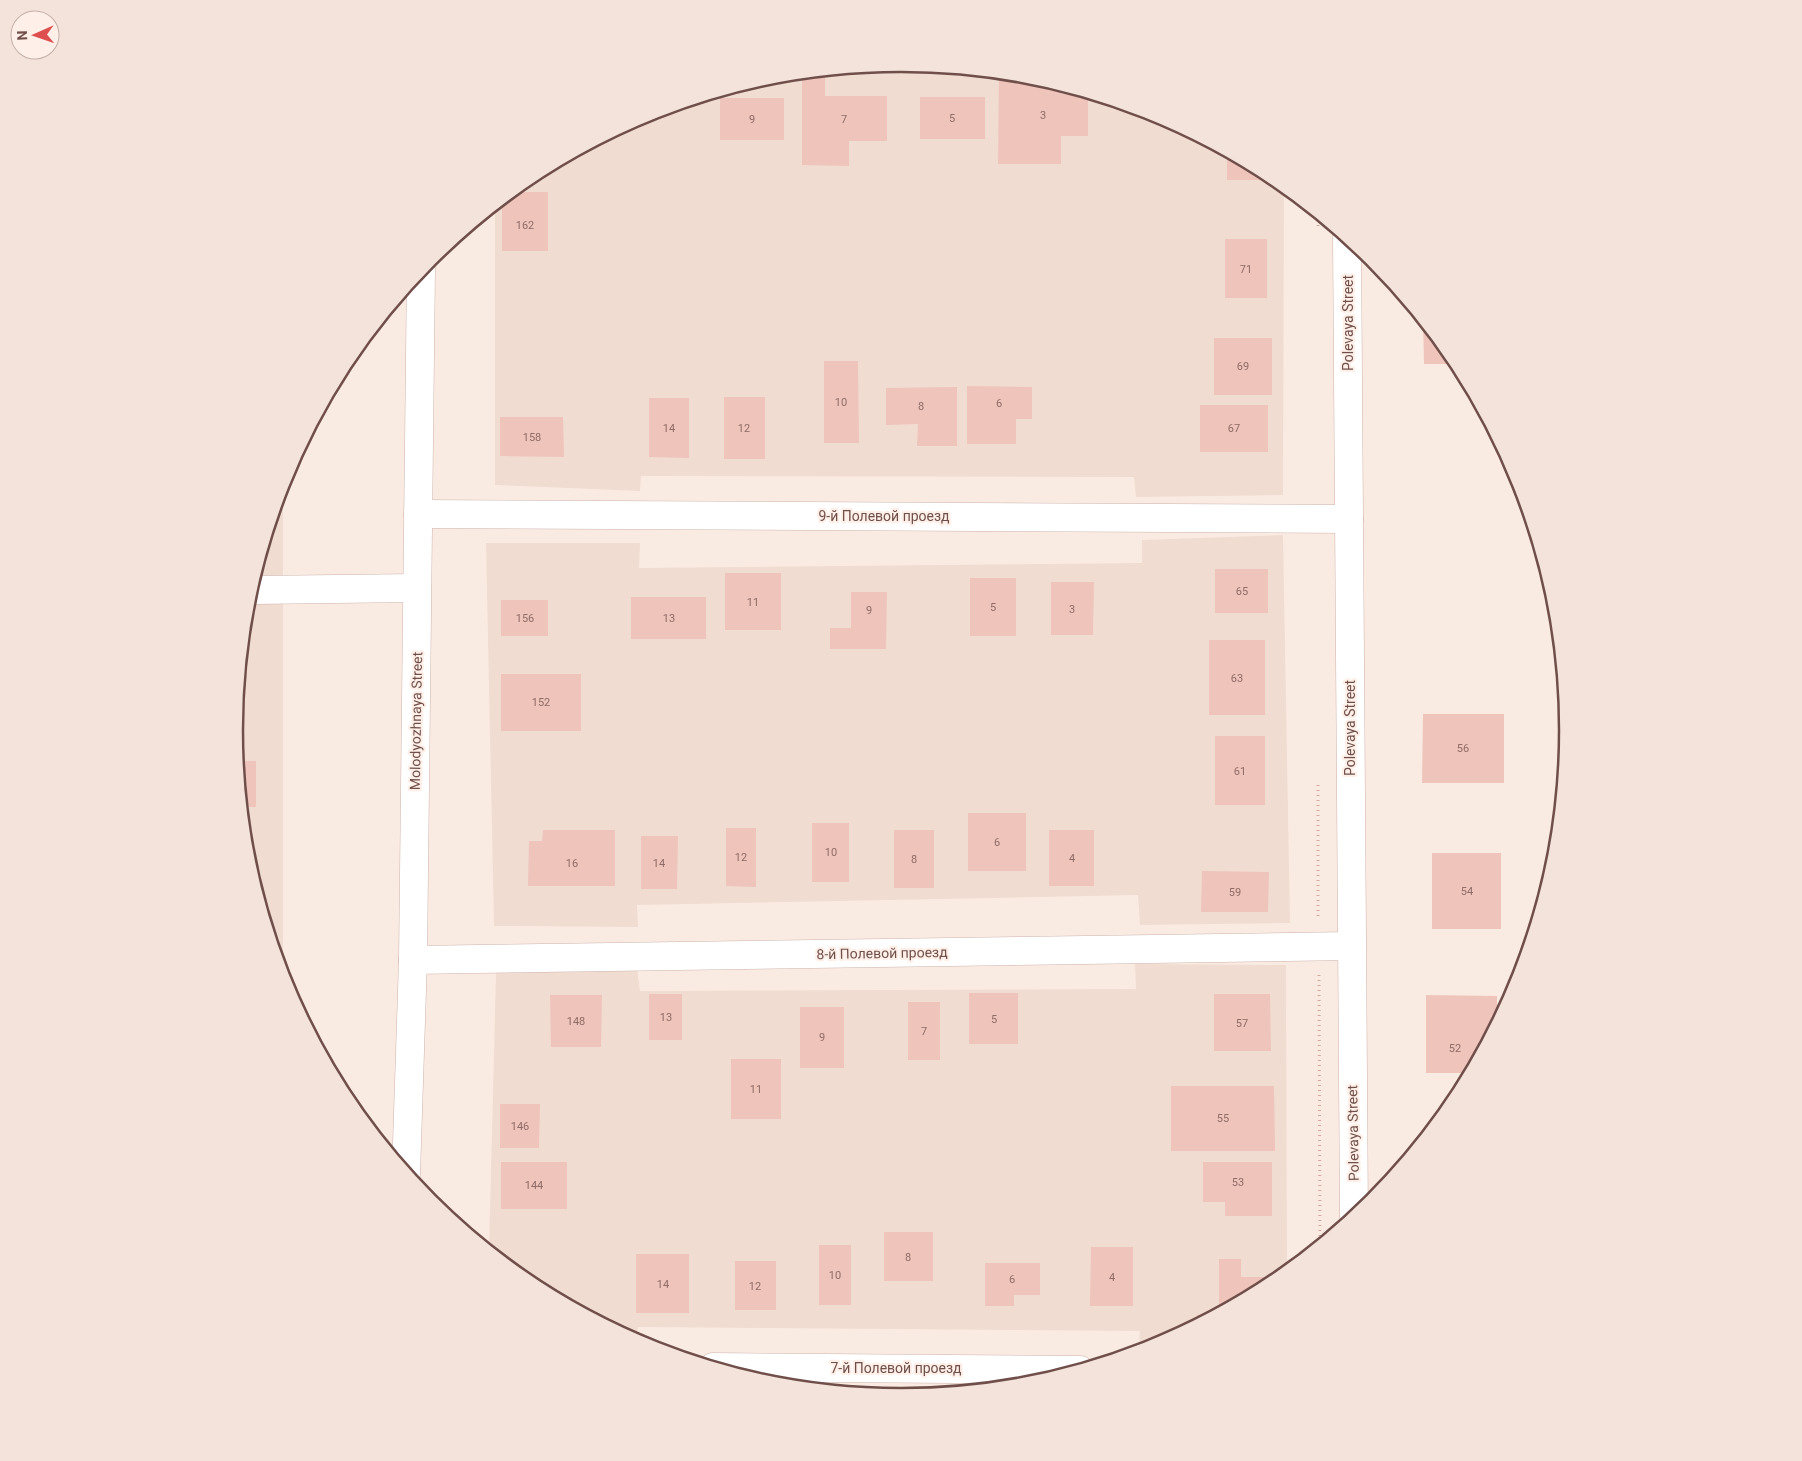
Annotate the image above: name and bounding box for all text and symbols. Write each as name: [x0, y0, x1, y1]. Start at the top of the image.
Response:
north arrow: [10, 10, 60, 60]
text: N: [14, 30, 30, 41]
house number: 3: [1040, 109, 1046, 122]
house number: 5: [949, 112, 955, 125]
house number: 9: [749, 113, 755, 126]
house number: 7: [841, 113, 847, 126]
house number: 162: [516, 219, 534, 232]
house number: 71: [1240, 263, 1252, 276]
street label: Polevaya Street: [1340, 274, 1356, 371]
house number: 69: [1237, 360, 1249, 373]
house number: 10: [835, 396, 847, 409]
house number: 6: [996, 397, 1002, 410]
house number: 8: [918, 400, 924, 413]
house number: 14: [663, 422, 675, 435]
house number: 12: [738, 422, 750, 435]
house number: 67: [1228, 422, 1240, 435]
house number: 158: [523, 431, 541, 444]
street label: 9-й Полевой проезд: [818, 508, 950, 524]
house number: 65: [1236, 585, 1248, 598]
house number: 11: [747, 596, 759, 609]
house number: 5: [990, 601, 996, 614]
house number: 3: [1069, 603, 1075, 616]
house number: 9: [866, 604, 872, 617]
house number: 156: [516, 612, 534, 625]
house number: 13: [663, 612, 675, 625]
street label: Molodyozhnaya Street: [407, 651, 425, 790]
house number: 63: [1231, 672, 1243, 685]
street label: Polevaya Street: [1342, 679, 1358, 776]
house number: 152: [532, 696, 550, 709]
house number: 56: [1457, 742, 1469, 755]
house number: 61: [1234, 765, 1246, 778]
house number: 6: [994, 836, 1000, 849]
house number: 10: [825, 846, 837, 859]
house number: 12: [735, 851, 747, 864]
house number: 4: [1069, 852, 1075, 865]
house number: 8: [911, 853, 917, 866]
house number: 16: [566, 857, 578, 870]
house number: 14: [653, 857, 665, 870]
house number: 54: [1461, 885, 1473, 898]
house number: 59: [1229, 886, 1241, 899]
street label: 8-й Полевой проезд: [816, 944, 948, 962]
house number: 13: [660, 1011, 672, 1024]
house number: 5: [991, 1013, 997, 1026]
house number: 148: [567, 1015, 585, 1028]
house number: 57: [1236, 1017, 1248, 1030]
house number: 7: [921, 1025, 927, 1038]
house number: 9: [819, 1031, 825, 1044]
house number: 52: [1449, 1042, 1461, 1055]
house number: 11: [750, 1083, 762, 1096]
street label: Polevaya Street: [1344, 1084, 1362, 1181]
house number: 55: [1217, 1112, 1229, 1125]
house number: 146: [511, 1120, 529, 1133]
house number: 53: [1232, 1176, 1244, 1189]
house number: 144: [525, 1179, 543, 1192]
house number: 8: [905, 1251, 911, 1264]
house number: 10: [829, 1269, 841, 1282]
house number: 4: [1109, 1271, 1115, 1284]
house number: 6: [1009, 1273, 1015, 1286]
house number: 14: [657, 1278, 669, 1291]
house number: 12: [749, 1280, 761, 1293]
street label: 7-й Полевой проезд: [830, 1360, 962, 1376]

